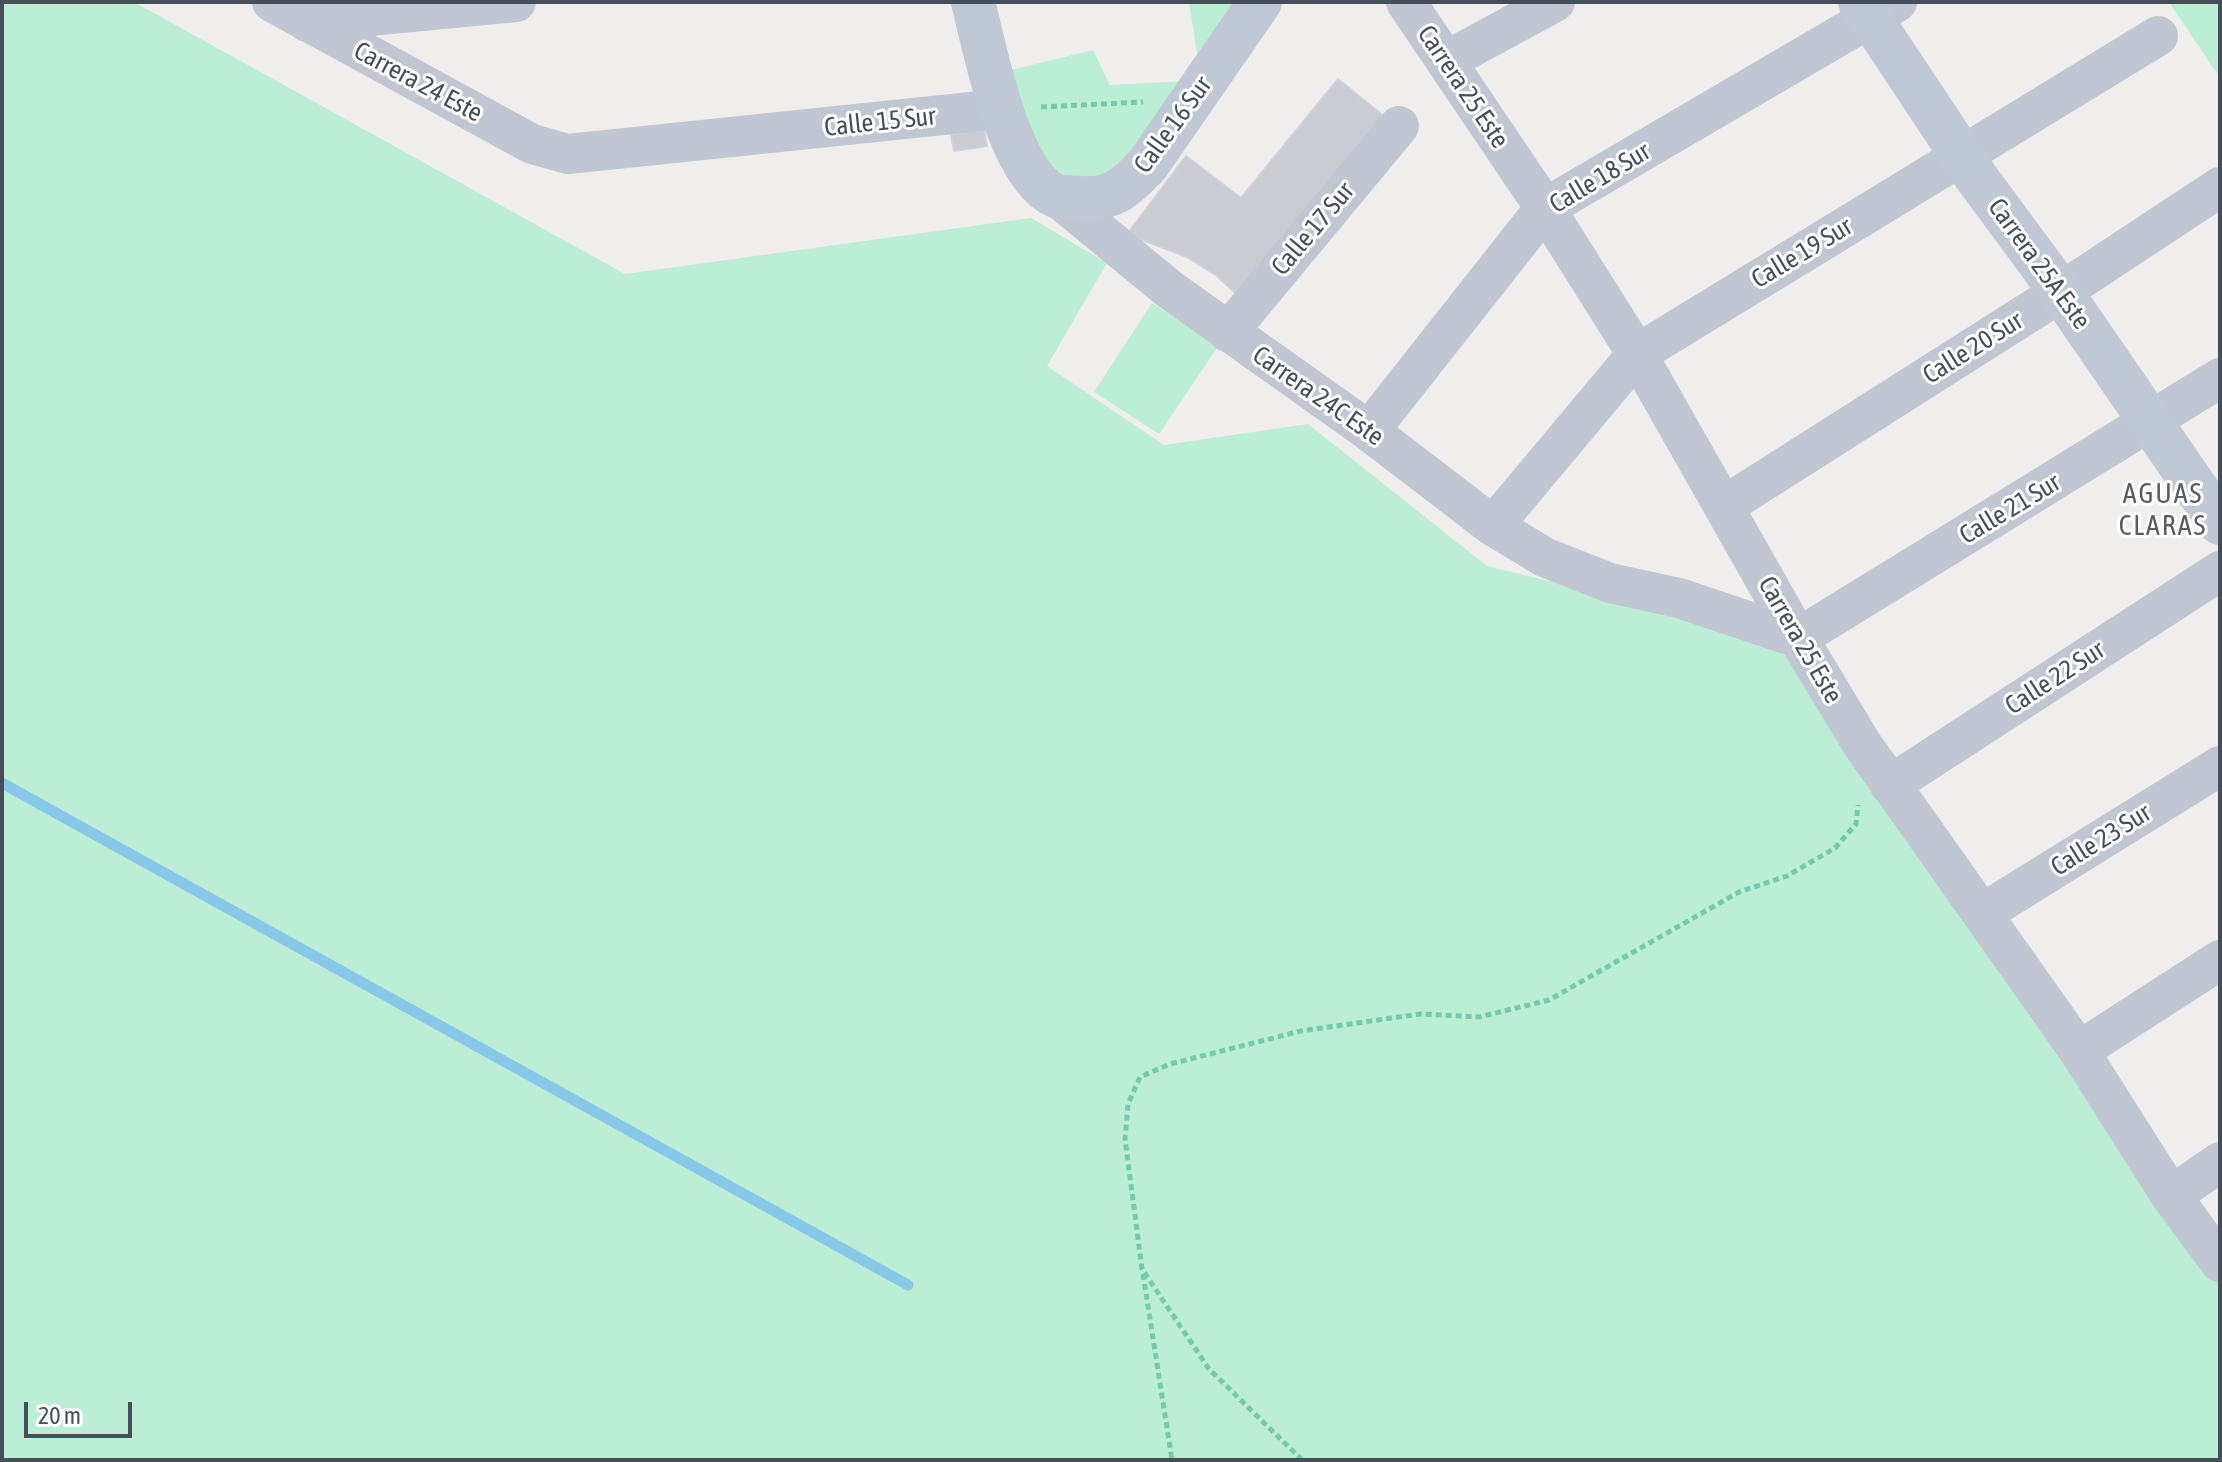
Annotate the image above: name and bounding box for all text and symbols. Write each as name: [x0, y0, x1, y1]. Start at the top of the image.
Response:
street label: Carrera 25 Este: [1411, 20, 1515, 154]
street label: Carrera 24 Este: [348, 35, 488, 129]
street label: Calle 16 Sur: [1128, 71, 1218, 179]
street label: Calle 15 Sur: [823, 101, 937, 143]
street label: Calle 18 Sur: [1544, 136, 1656, 220]
street label: Calle 17 Sur: [1265, 176, 1361, 282]
street label: Carrera 25A Este: [1981, 193, 2097, 335]
street label: Calle 19 Sur: [1746, 211, 1858, 295]
street label: Calle 20 Sur: [1917, 305, 2029, 391]
street label: Carrera 24C Este: [1247, 339, 1389, 453]
street label: Calle 21 Sur: [1954, 467, 2066, 551]
district label: AGUAS CLARAS: [2119, 477, 2207, 543]
street label: Carrera 25 Este: [1751, 571, 1849, 709]
street label: Calle 22 Sur: [2000, 634, 2110, 722]
street label: Calle 23 Sur: [2045, 797, 2157, 883]
scale bar: [28, 1386, 136, 1436]
text: 20 m: [38, 1402, 81, 1429]

